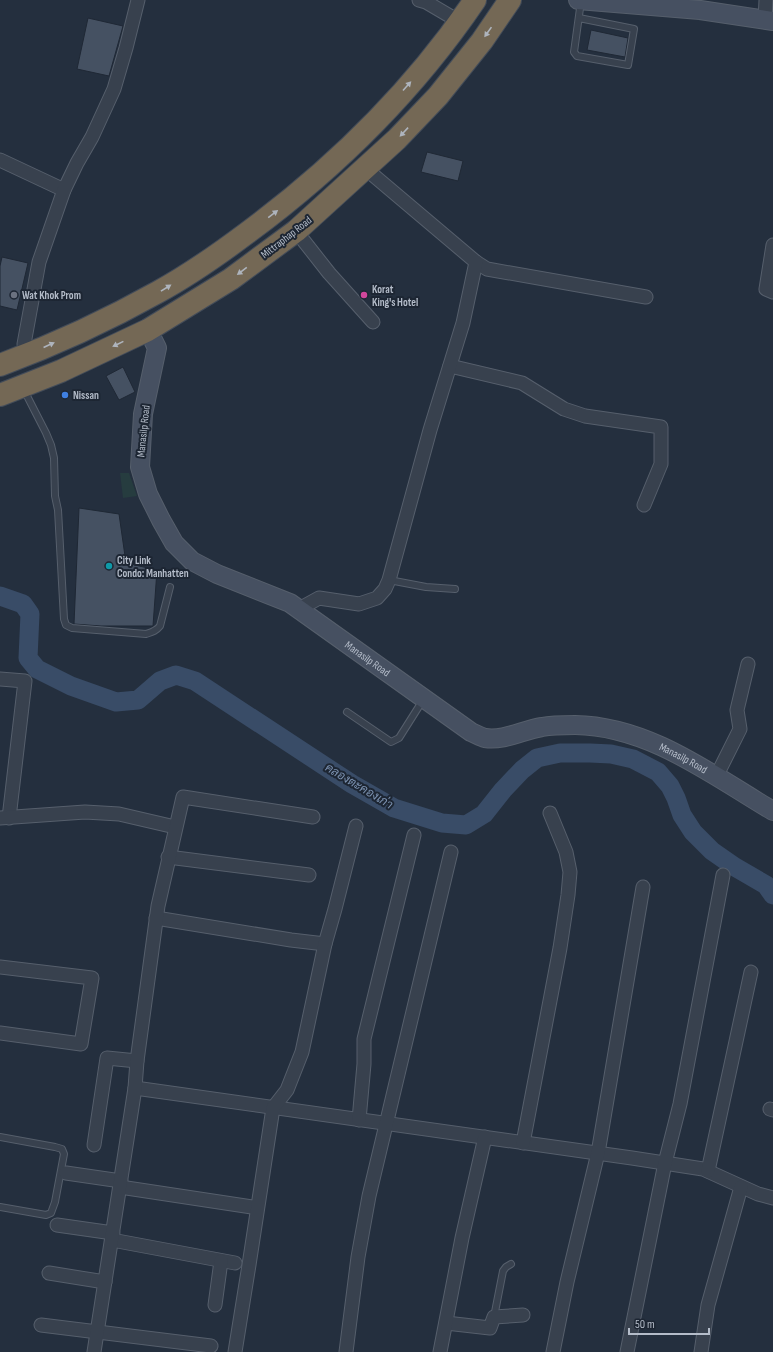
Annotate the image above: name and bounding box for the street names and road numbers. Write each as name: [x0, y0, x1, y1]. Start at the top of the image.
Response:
street label: Mittraphap Road: [258, 213, 315, 261]
street label: Manasilp Road: [134, 404, 153, 458]
street label: Manasilp Road: [342, 638, 393, 680]
street label: Manasilp Road: [657, 740, 710, 776]

